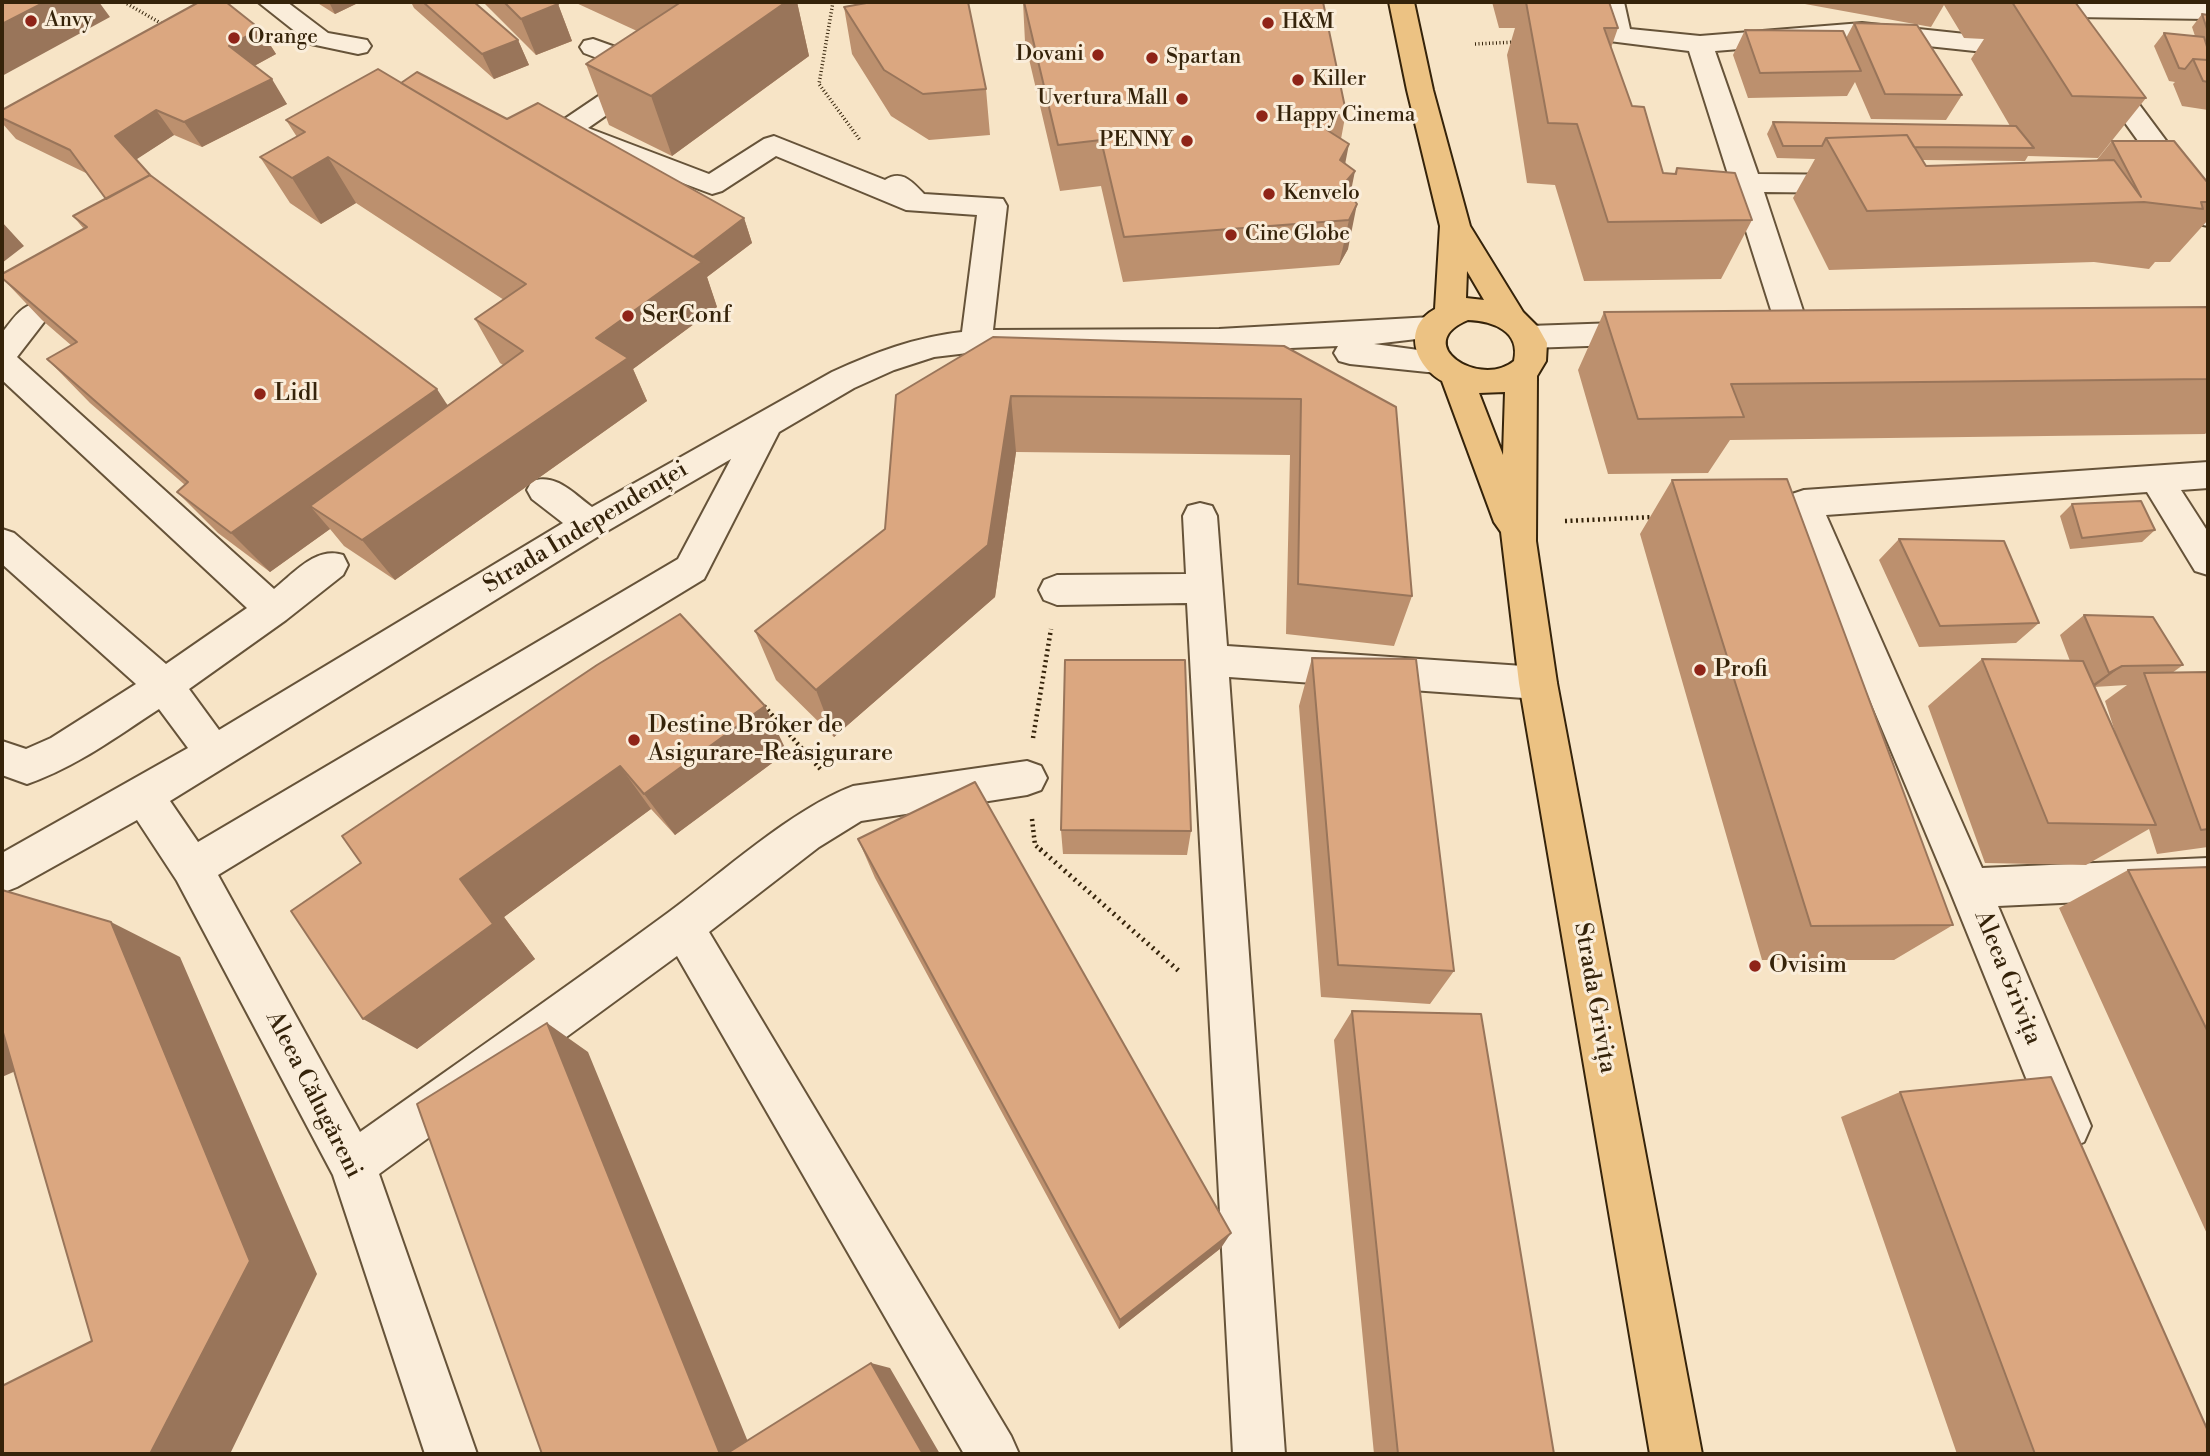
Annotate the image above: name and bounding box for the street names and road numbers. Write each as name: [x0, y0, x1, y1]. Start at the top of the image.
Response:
street label: Strada Independenței: [479, 456, 693, 600]
street label: Aleea Grivița: [1967, 907, 2047, 1049]
street label: Strada Grivița: [1567, 920, 1621, 1076]
street label: Aleea Călugăreni: [259, 1007, 367, 1183]

